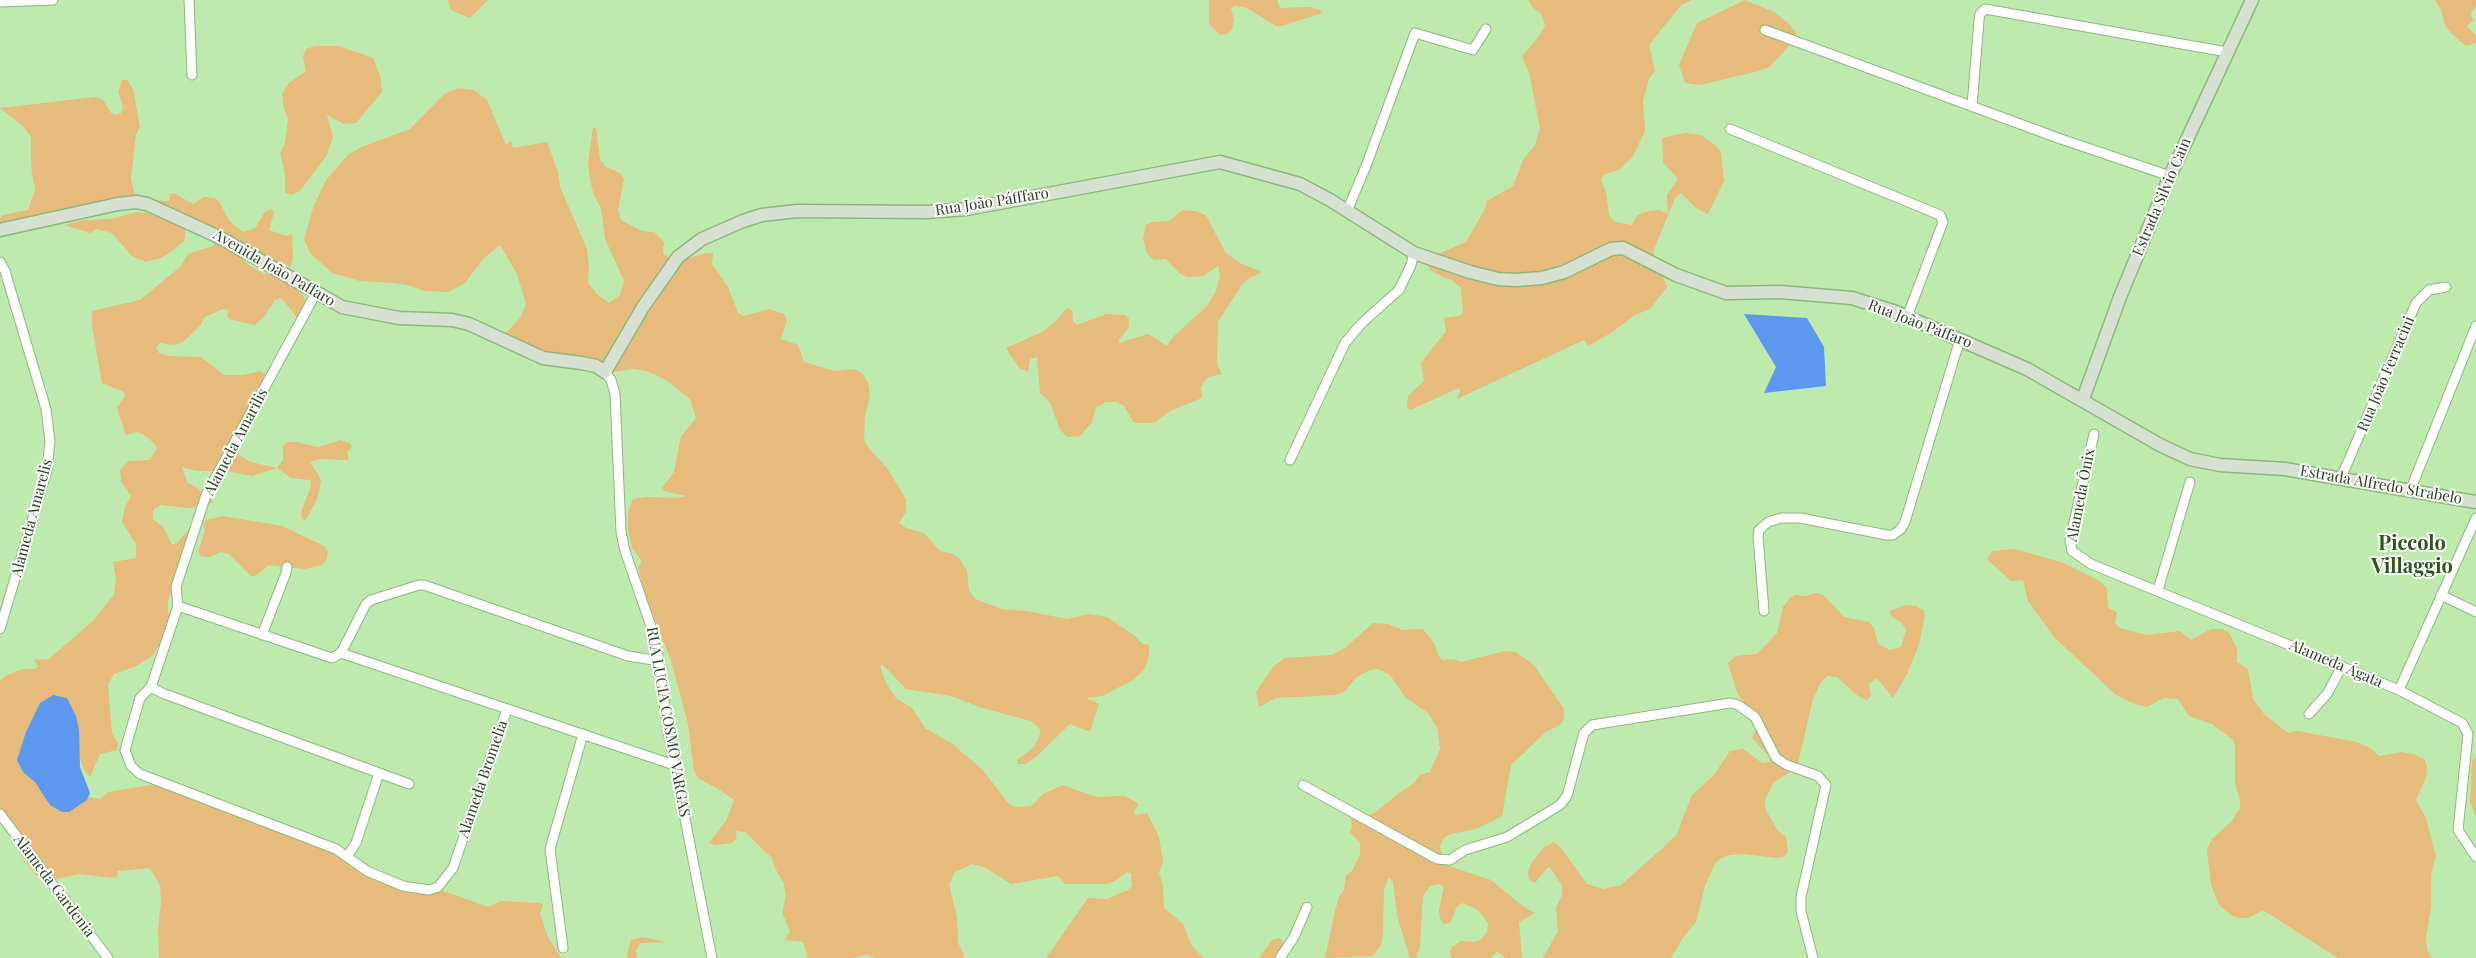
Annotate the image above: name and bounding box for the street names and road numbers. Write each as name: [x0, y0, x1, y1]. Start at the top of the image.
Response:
street label: Estrada Silvio Cain: [2129, 135, 2195, 259]
street label: Rua João Páfffaro: [934, 184, 1050, 220]
street label: Avenida João Paffaro: [210, 226, 338, 310]
street label: Rua João Páffaro: [1865, 296, 1975, 352]
street label: Rua João Ferracini: [2354, 314, 2418, 434]
street label: Alameda Amarilis: [200, 385, 272, 499]
street label: Alameda Ônix: [2063, 447, 2099, 543]
street label: Alameda Amarelis: [8, 457, 56, 579]
street label: Estrada Alfredo Strabelo: [2298, 462, 2464, 508]
street label: RUA LUCIA COSMO VARGAS: [642, 625, 694, 819]
street label: Alameda Ágata: [2287, 636, 2385, 692]
street label: Alameda Bromelia: [454, 718, 512, 840]
street label: Alameda Gardenia: [10, 831, 98, 941]

